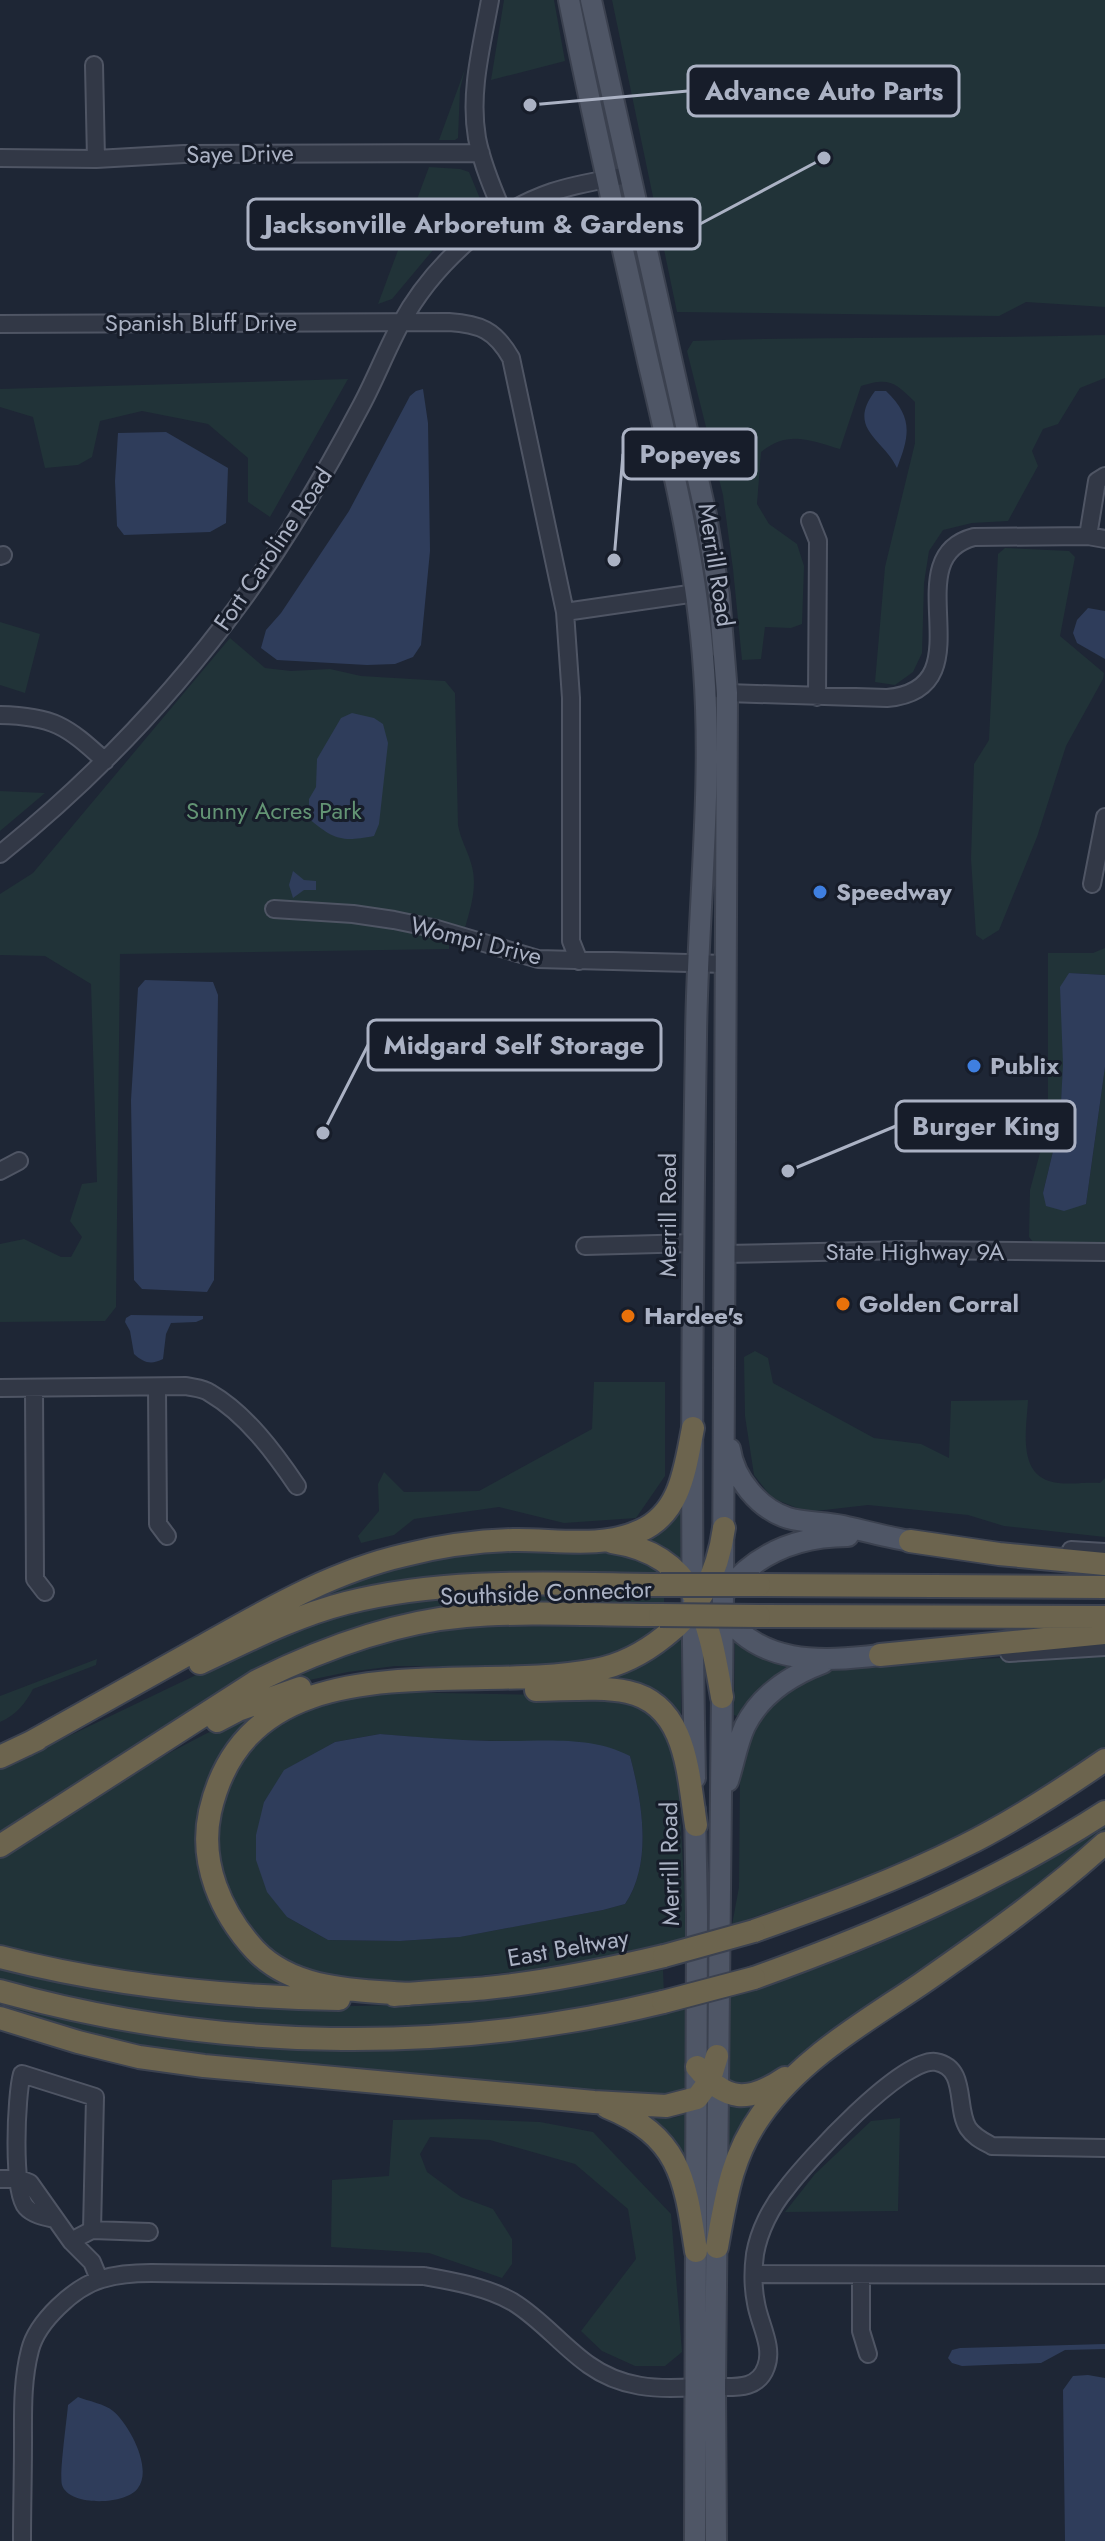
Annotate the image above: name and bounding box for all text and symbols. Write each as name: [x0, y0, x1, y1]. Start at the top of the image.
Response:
callout: Advance Auto Parts: [688, 66, 959, 116]
text: Advance Auto Parts: [704, 72, 943, 110]
street label: Saye Drive: [186, 135, 294, 172]
callout: Jacksonville Arboretum & Gardens: [248, 199, 700, 249]
text: Jacksonville Arboretum & Gardens: [259, 205, 684, 243]
street label: Spanish Bluff Drive: [105, 305, 297, 340]
callout: Popeyes: [623, 429, 756, 479]
text: Popeyes: [639, 435, 741, 473]
street label: Fort Caroline Road: [205, 460, 340, 637]
street label: Merrill Road: [689, 501, 744, 629]
park label: Sunny Acres Park: [186, 793, 362, 828]
place label: Speedway: [836, 874, 952, 909]
marker: Speedway: [811, 883, 829, 901]
street label: Wompi Drive: [407, 907, 545, 974]
callout: Midgard Self Storage: [368, 1020, 661, 1070]
text: Midgard Self Storage: [383, 1026, 645, 1064]
place label: Publix: [990, 1048, 1059, 1083]
marker: Publix: [965, 1057, 983, 1075]
callout: Burger King: [896, 1101, 1075, 1151]
text: Burger King: [912, 1107, 1060, 1145]
street label: Merrill Road: [650, 1153, 685, 1277]
street label: State Highway 9A: [826, 1234, 1005, 1269]
place label: Golden Corral: [859, 1286, 1019, 1321]
marker: Golden Corral: [834, 1295, 852, 1313]
place label: Hardee's: [644, 1298, 743, 1333]
marker: Hardee's: [619, 1307, 637, 1325]
street label: Southside Connector: [439, 1571, 653, 1614]
street label: Merrill Road: [651, 1801, 688, 1927]
street label: East Beltway: [504, 1920, 632, 1975]

